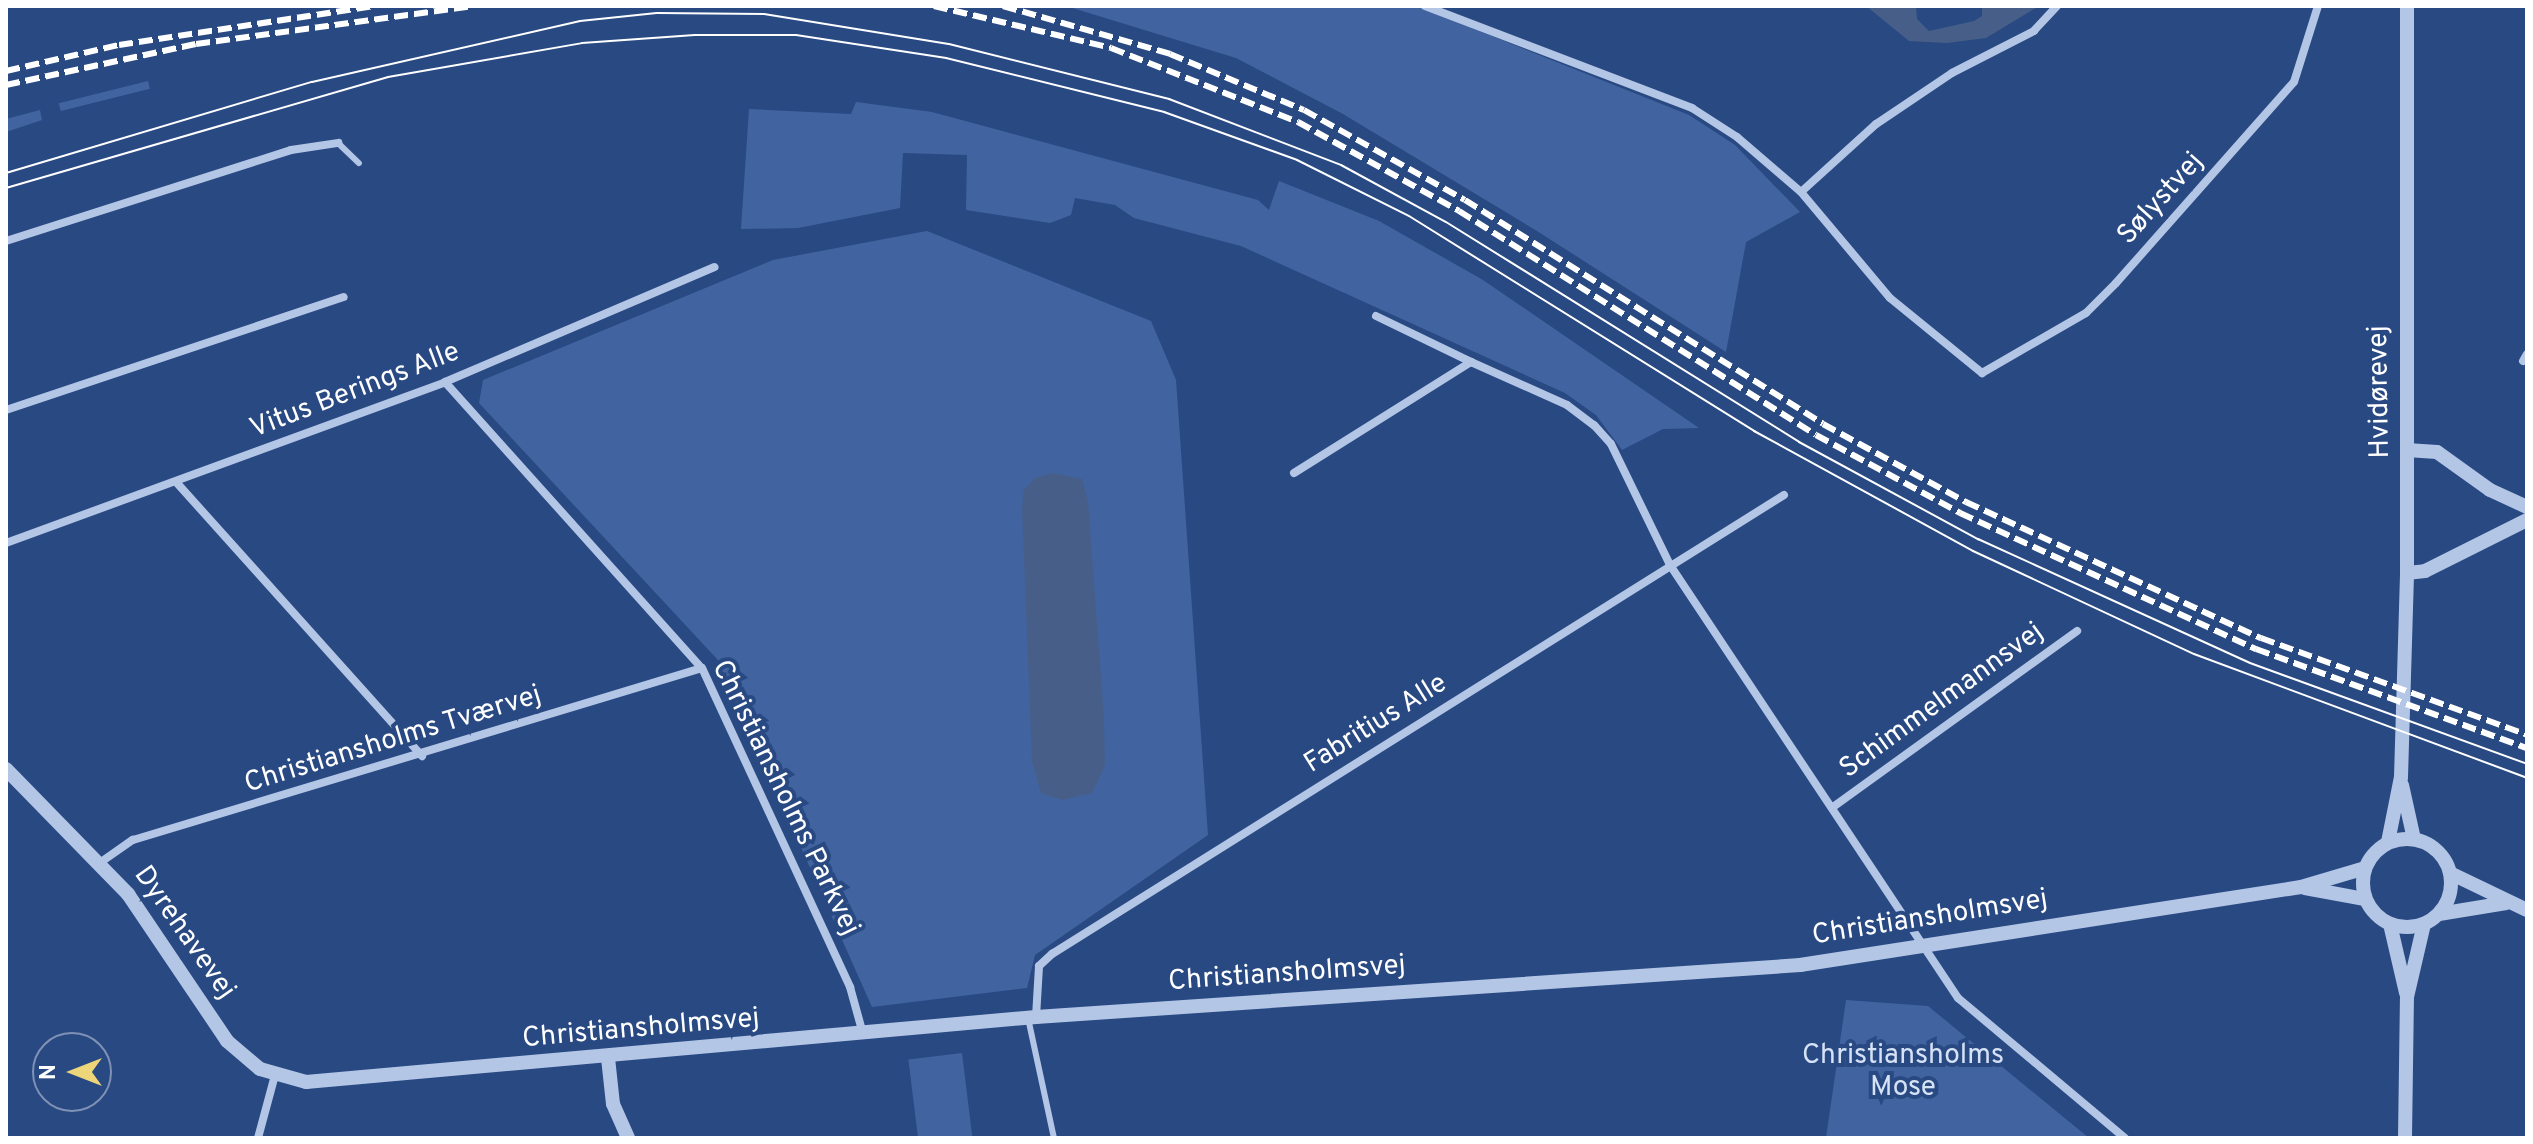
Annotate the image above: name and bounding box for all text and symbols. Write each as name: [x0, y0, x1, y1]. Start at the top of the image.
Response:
street label: Sølystvej: [2111, 146, 2211, 252]
street label: Hvidørevej: [2362, 325, 2398, 459]
street label: Vitus Berings Alle: [245, 335, 465, 447]
street label: Schimmelmannsvej: [1834, 616, 2050, 786]
street label: Christiansholms Parkvej: [704, 655, 866, 941]
street label: Fabritius Alle: [1298, 667, 1454, 781]
street label: Christiansholms Tværvej: [240, 679, 546, 801]
street label: Dyrehavevej: [126, 860, 242, 1006]
street label: Christiansholmsvej: [1810, 883, 2050, 953]
street label: Christiansholmsvej: [1167, 949, 1407, 999]
street label: Christiansholmsvej: [521, 1002, 761, 1056]
north arrow: [32, 1032, 112, 1112]
park label: Christiansholms Mose: [1802, 1039, 2004, 1105]
text: N: [36, 1064, 63, 1080]

